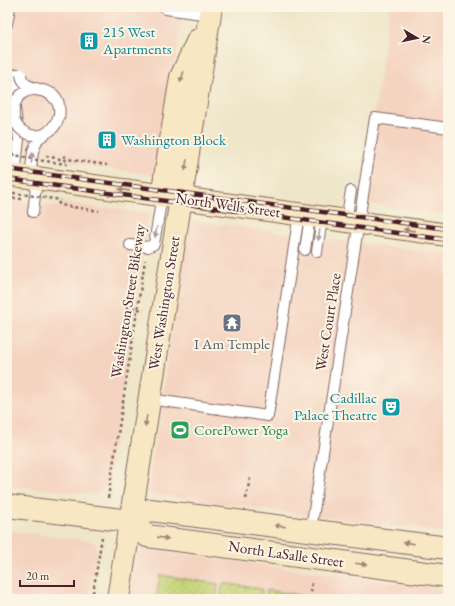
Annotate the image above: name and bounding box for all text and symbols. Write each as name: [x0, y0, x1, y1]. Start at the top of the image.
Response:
north arrow: [397, 18, 437, 58]
place label: 215 West Apartments: [102, 22, 172, 58]
building icon: 215 West Apartments: [78, 30, 100, 52]
text: N: [419, 34, 434, 45]
one-way arrow: [179, 71, 185, 83]
building icon: Washington Block: [96, 129, 118, 151]
place label: Washington Block: [121, 130, 227, 149]
one-way arrow: [29, 152, 35, 164]
one-way arrow: [183, 159, 189, 171]
one-way arrow: [118, 187, 130, 193]
street label: North Wells Street: [174, 188, 282, 221]
street label: Washington Street Bikeway: [106, 222, 149, 379]
one-way arrow: [153, 226, 159, 238]
one-way arrow: [403, 226, 415, 233]
one-way arrow: [316, 229, 322, 241]
street label: West Washington Street: [144, 234, 184, 371]
street label: West Court Place: [310, 271, 345, 372]
temple icon: I Am Temple: [221, 312, 243, 334]
place label: I Am Temple: [194, 334, 270, 353]
place label: Cadillac Palace Theatre: [294, 388, 377, 424]
theatre icon: Cadillac Palace Theatre: [380, 396, 402, 418]
one-way arrow: [142, 415, 148, 427]
sports icon: CorePower Yoga: [169, 419, 191, 441]
place label: CorePower Yoga: [194, 420, 289, 439]
one-way arrow: [274, 523, 286, 530]
one-way arrow: [157, 535, 169, 541]
street label: North LaSalle Street: [227, 536, 345, 571]
one-way arrow: [403, 540, 415, 546]
one-way arrow: [355, 561, 367, 567]
scale bar: [20, 562, 74, 588]
text: 20 m: [26, 568, 50, 584]

